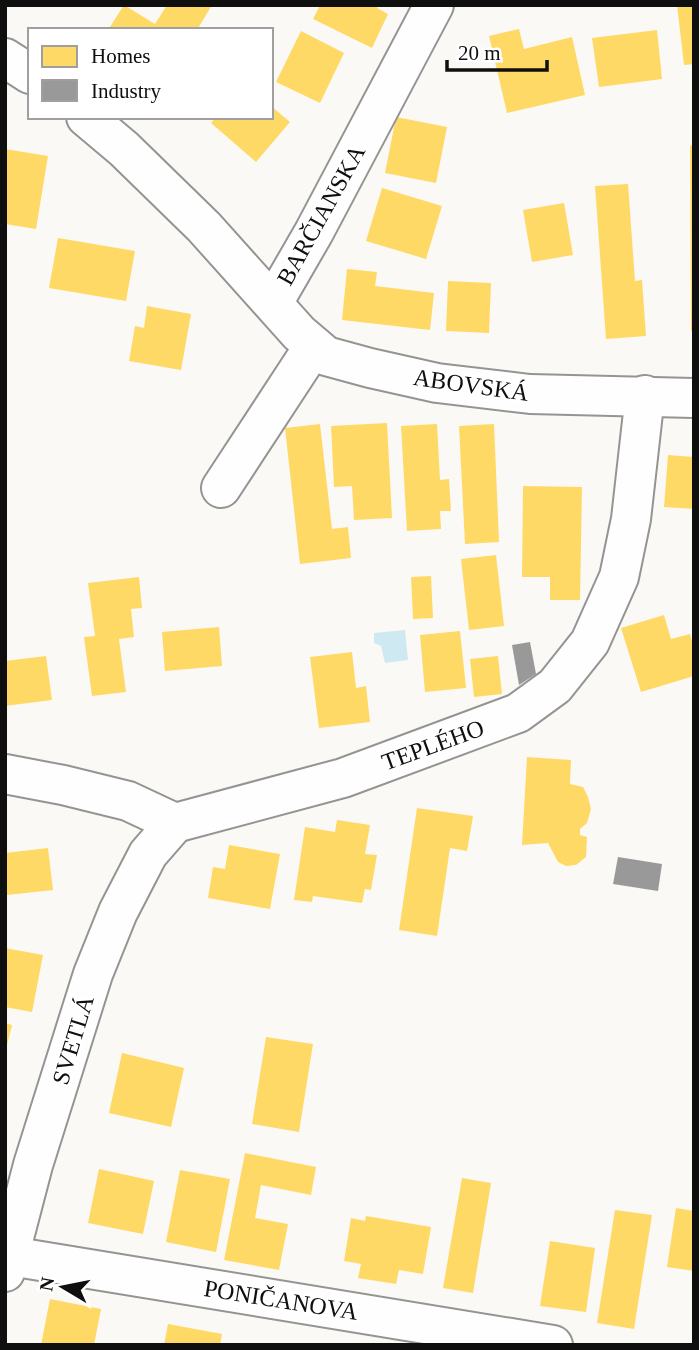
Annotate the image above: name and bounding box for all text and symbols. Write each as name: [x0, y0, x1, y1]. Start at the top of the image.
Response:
legend: [28, 28, 273, 119]
scale bar: [447, 28, 547, 72]
text: 20 m: [458, 41, 501, 65]
text: Homes: [91, 44, 151, 68]
text: Industry: [91, 79, 161, 103]
street label: BARČIANSKA: [272, 140, 371, 290]
street label: ABOVSKÁ: [412, 364, 531, 406]
street label: TEPLÉHO: [378, 715, 488, 775]
street label: SVETLÁ: [47, 992, 99, 1088]
north arrow: [28, 1252, 98, 1322]
text: N: [35, 1275, 58, 1293]
street label: PONIČANOVA: [202, 1275, 361, 1325]

